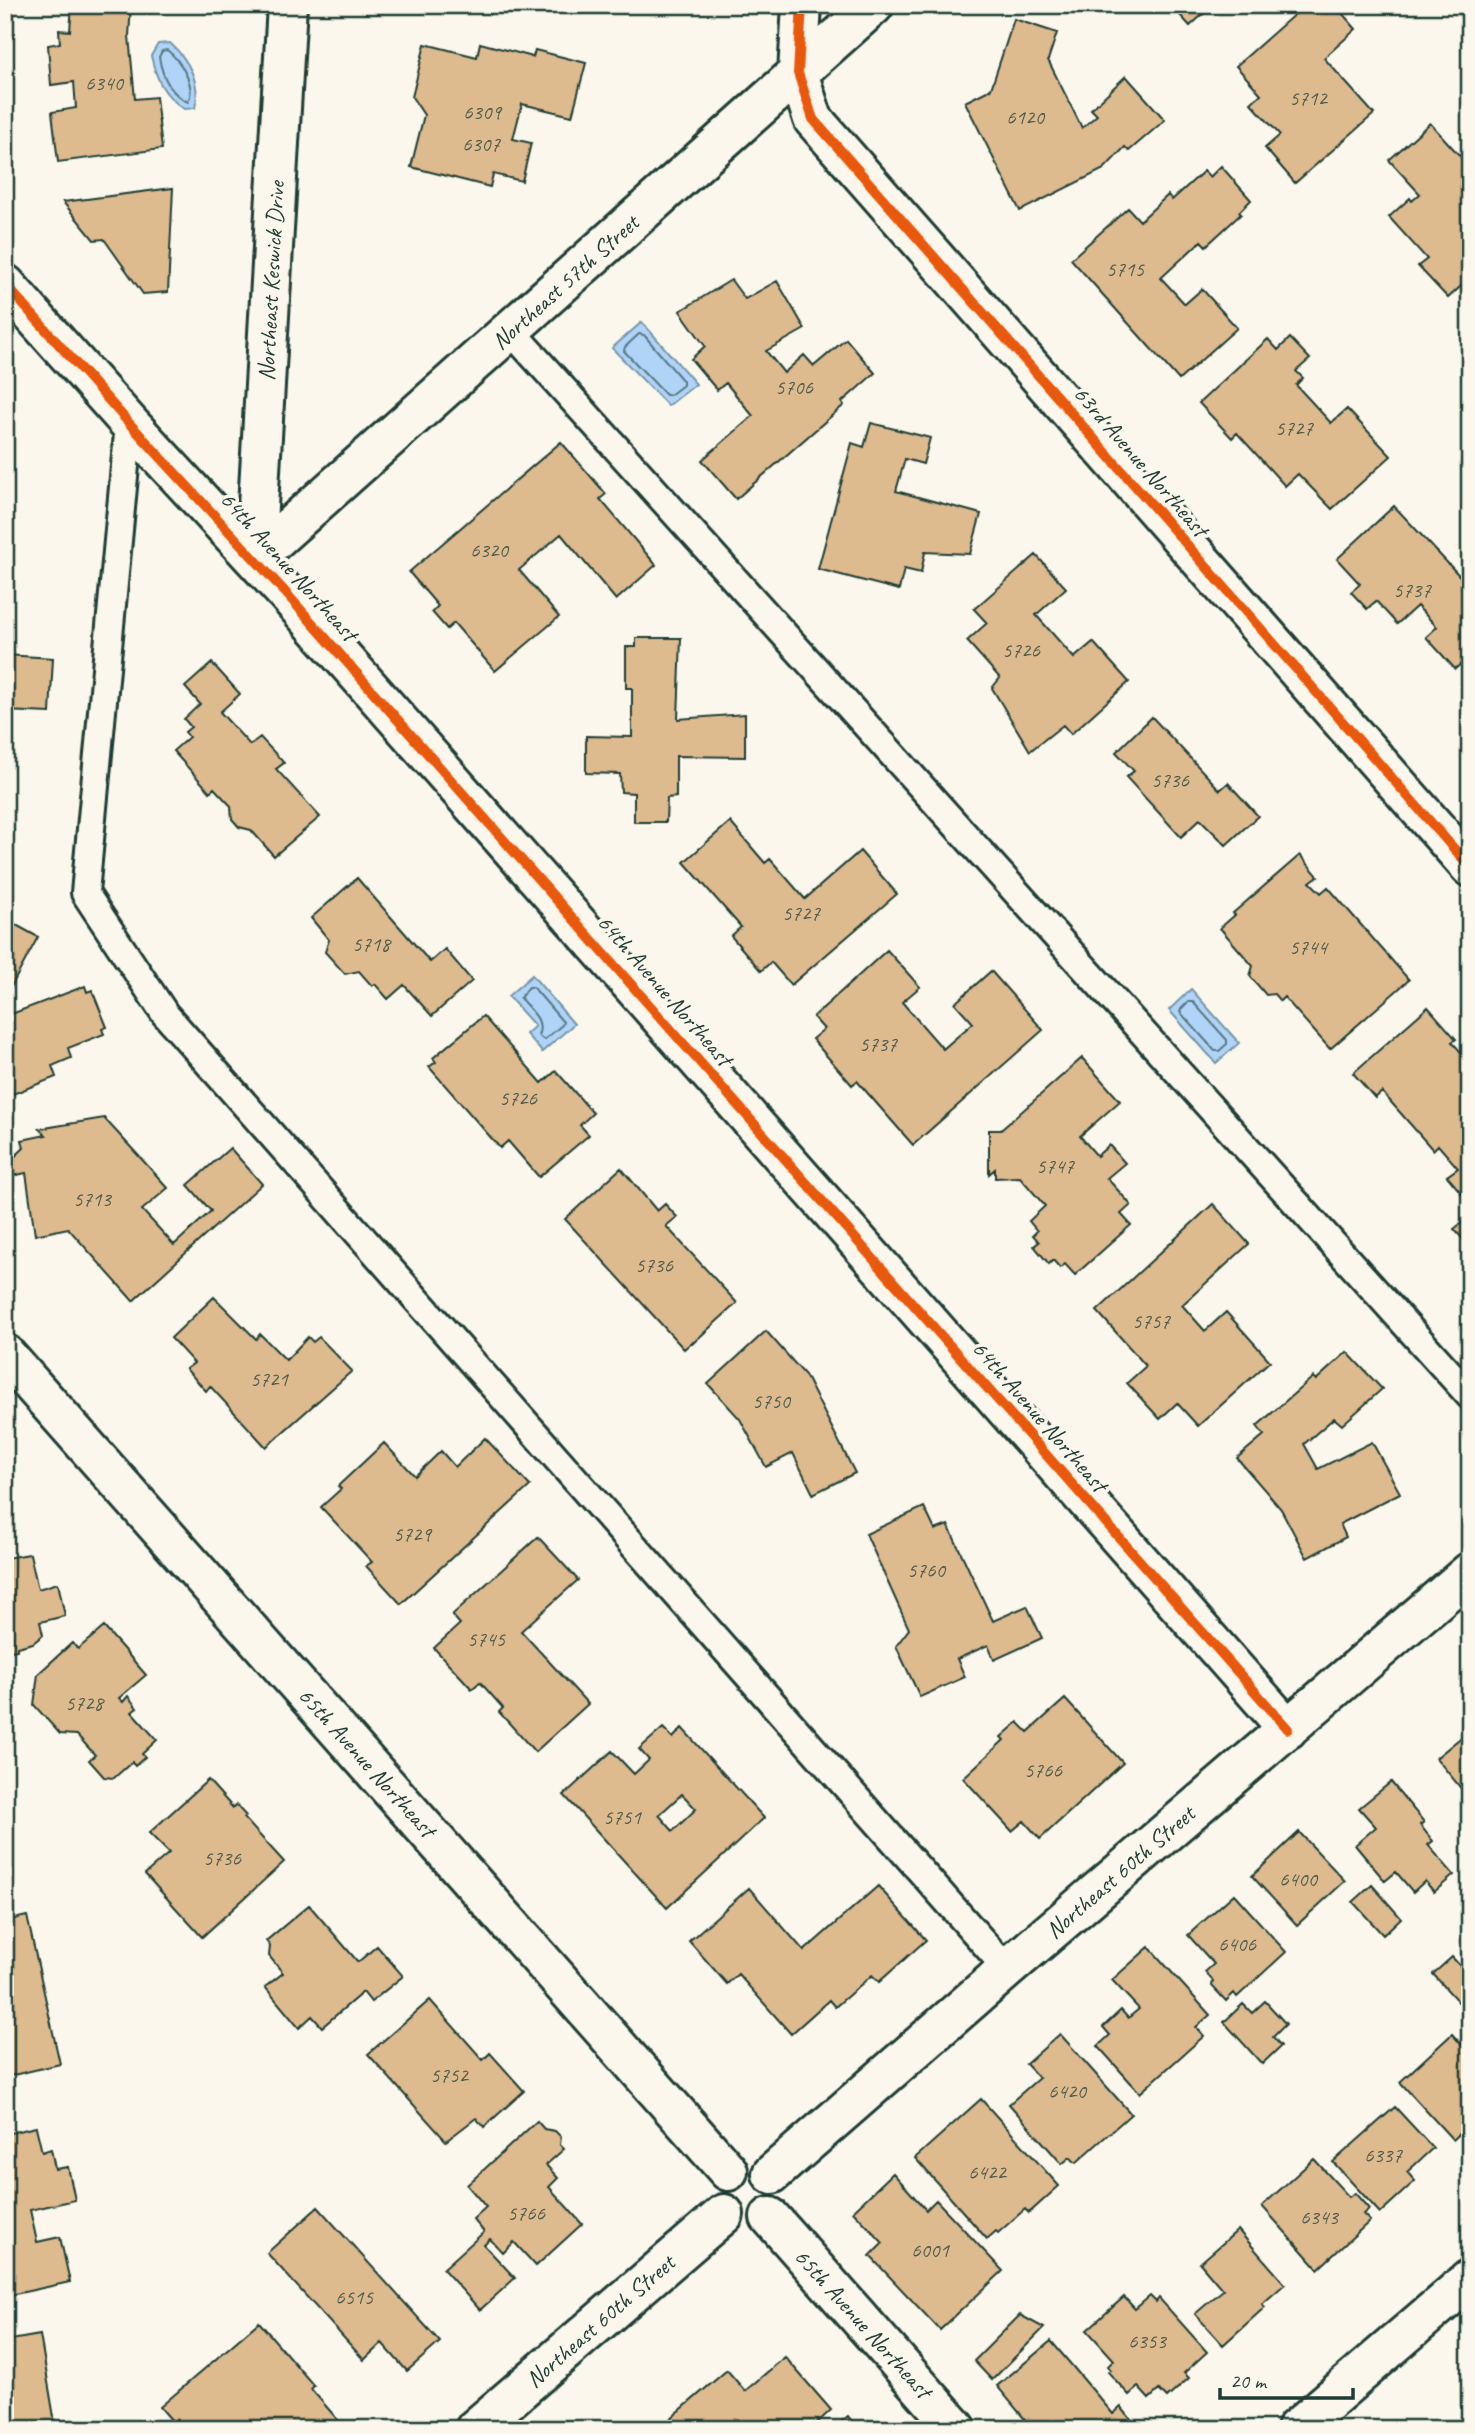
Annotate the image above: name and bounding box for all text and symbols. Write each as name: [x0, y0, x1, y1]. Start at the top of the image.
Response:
house number: 6340: [85, 70, 124, 96]
house number: 5712: [1289, 85, 1328, 111]
house number: 6309: [463, 99, 502, 125]
house number: 6120: [1006, 104, 1045, 130]
house number: 6307: [462, 131, 501, 157]
street label: Northeast Keswick Drive: [251, 178, 291, 382]
street label: Northeast 57th Street: [485, 207, 646, 356]
house number: 5715: [1106, 256, 1145, 282]
house number: 5706: [775, 374, 813, 400]
street label: 63rd Avenue Northeast: [1067, 379, 1217, 545]
house number: 5727: [1275, 415, 1314, 441]
street label: 64th Avenue Northeast: [214, 485, 366, 650]
house number: 6320: [470, 537, 509, 563]
house number: 5737: [1393, 577, 1432, 603]
house number: 5726: [1002, 637, 1040, 663]
house number: 5736: [1151, 767, 1189, 793]
house number: 5727: [782, 900, 821, 926]
street label: 64th Avenue Northeast: [591, 908, 741, 1074]
house number: 5718: [352, 931, 392, 957]
house number: 5744: [1289, 934, 1329, 960]
house number: 5737: [859, 1031, 898, 1057]
house number: 5726: [499, 1085, 537, 1111]
house number: 5747: [1036, 1153, 1075, 1179]
house number: 5713: [73, 1186, 112, 1212]
house number: 5736: [635, 1252, 673, 1278]
house number: 5757: [1132, 1308, 1171, 1334]
street label: 64th Avenue Northeast: [966, 1334, 1116, 1500]
house number: 5721: [250, 1366, 289, 1392]
house number: 5750: [752, 1388, 791, 1414]
house number: 5729: [393, 1521, 432, 1547]
house number: 5760: [907, 1557, 946, 1583]
house number: 5745: [467, 1626, 506, 1652]
street label: 65th Avenue Northeast: [292, 1681, 444, 1846]
house number: 5728: [65, 1690, 105, 1716]
house number: 5766: [1024, 1757, 1062, 1783]
street label: Northeast 60th Street: [1039, 1798, 1202, 1945]
house number: 5751: [603, 1804, 642, 1830]
house number: 5736: [203, 1845, 241, 1871]
house number: 6400: [1279, 1866, 1318, 1892]
house number: 6406: [1218, 1931, 1256, 1957]
house number: 5752: [430, 2062, 469, 2088]
house number: 6420: [1048, 2078, 1087, 2104]
house number: 6337: [1364, 2142, 1403, 2168]
house number: 6422: [968, 2159, 1007, 2185]
house number: 5766: [507, 2200, 545, 2226]
house number: 6343: [1300, 2204, 1339, 2230]
house number: 6001: [911, 2237, 950, 2263]
street label: 65th Avenue Northeast: [788, 2242, 940, 2407]
street label: Northeast 60th Street: [519, 2247, 682, 2394]
house number: 6515: [335, 2284, 374, 2310]
house number: 6353: [1128, 2328, 1167, 2354]
scale bar: [1220, 2357, 1352, 2401]
text: 20 m: [1230, 2368, 1268, 2394]

